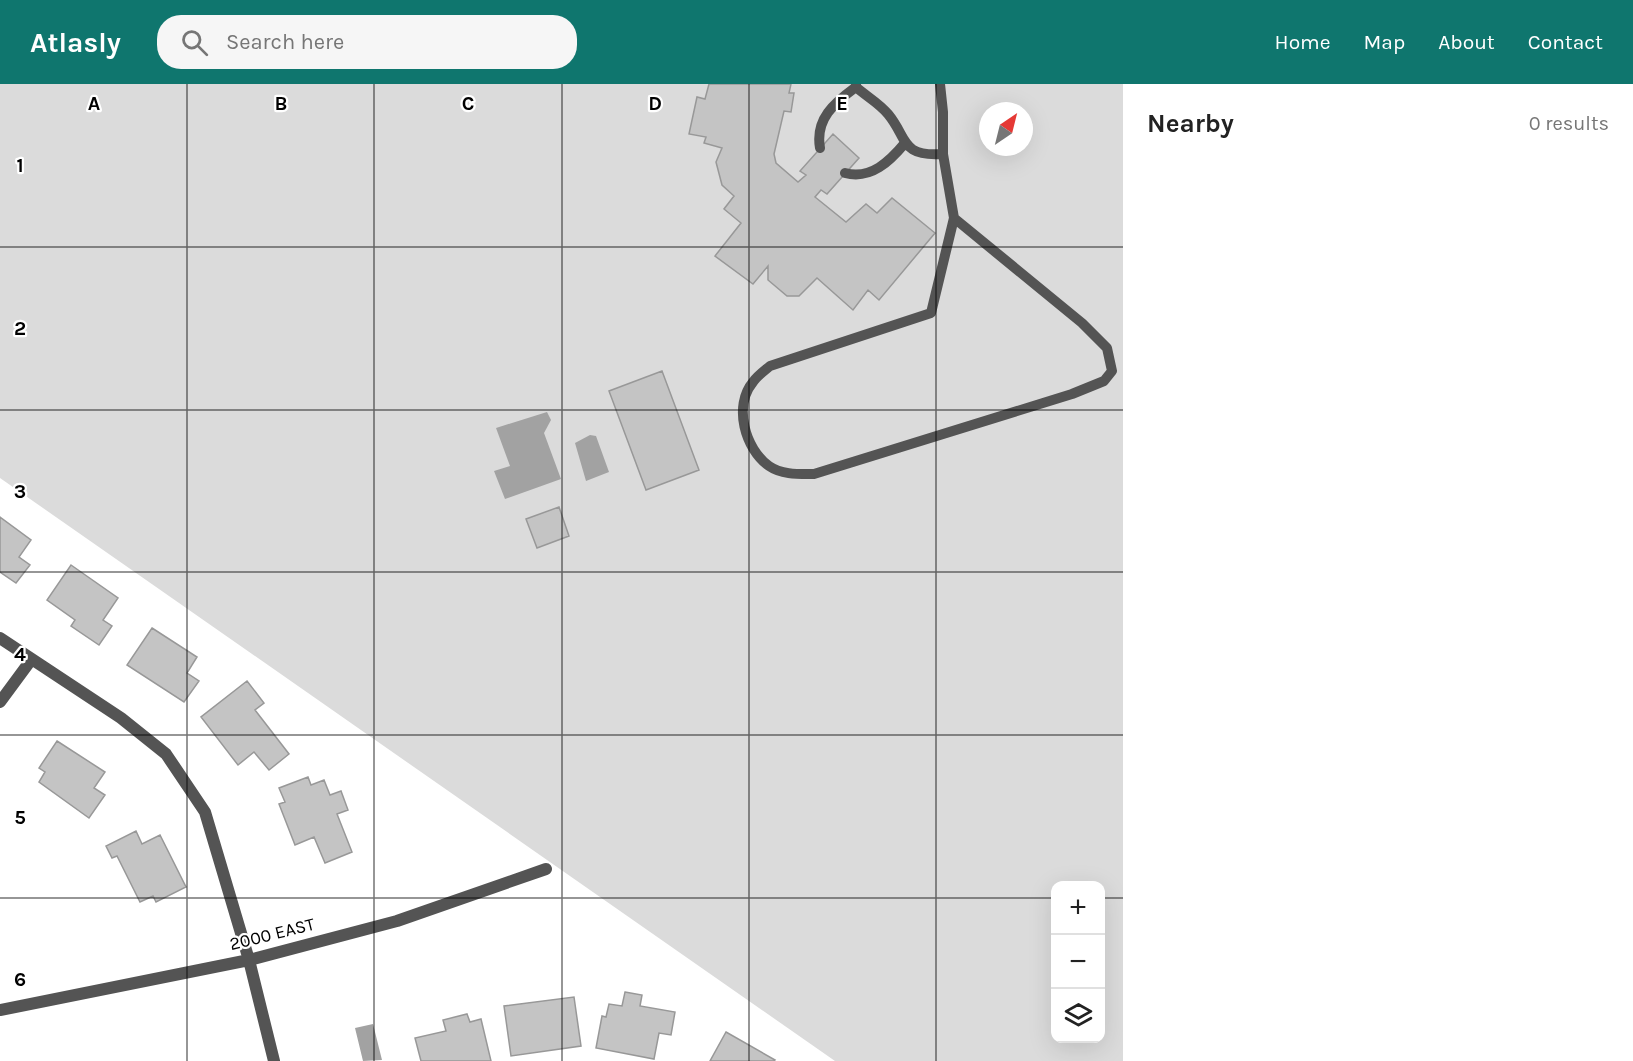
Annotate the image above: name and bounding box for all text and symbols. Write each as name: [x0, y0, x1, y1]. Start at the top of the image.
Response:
search box: [157, 15, 577, 69]
text: Atlasly: [30, 26, 121, 59]
icon: search: [178, 26, 211, 59]
text: Search here: [226, 29, 344, 55]
text: Home: [1275, 30, 1331, 54]
text: Map: [1364, 30, 1405, 54]
text: About: [1438, 30, 1495, 54]
text: Contact: [1528, 30, 1603, 54]
text: A: [88, 92, 101, 115]
text: B: [275, 92, 287, 115]
text: C: [462, 92, 474, 115]
text: D: [648, 92, 662, 115]
text: E: [836, 92, 848, 115]
north arrow: [979, 102, 1033, 156]
text: Nearby: [1147, 108, 1234, 139]
text: 0 results: [1529, 112, 1609, 135]
text: 1: [16, 154, 24, 177]
text: 2: [14, 317, 26, 340]
text: 3: [14, 480, 26, 503]
text: 4: [14, 643, 26, 666]
text: 5: [14, 806, 26, 829]
map controls: [1051, 881, 1105, 1043]
button: +: [1051, 881, 1105, 935]
street label: 2000 EAST: [227, 913, 317, 955]
button: −: [1051, 935, 1105, 989]
text: 6: [14, 968, 26, 991]
button: layers: [1051, 989, 1105, 1043]

